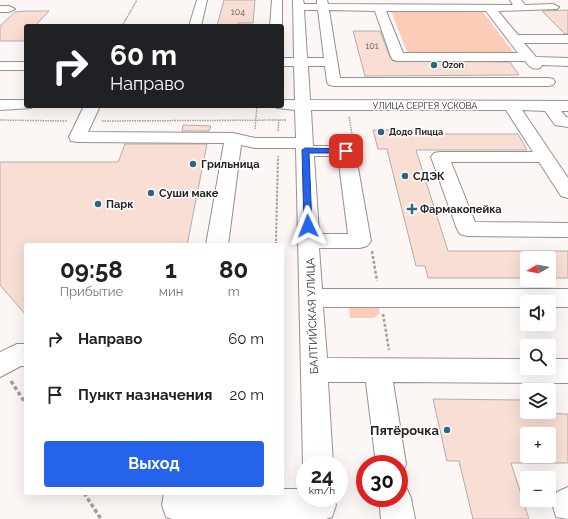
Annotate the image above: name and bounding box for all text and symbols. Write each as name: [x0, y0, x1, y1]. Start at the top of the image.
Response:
house number: 104: [231, 7, 245, 17]
text: 60 m: [110, 39, 177, 72]
icon: right: [44, 40, 96, 92]
house number: 101: [365, 41, 379, 51]
marker: Ozon: [429, 60, 439, 70]
place label: Ozon: [442, 60, 464, 70]
text: Направо: [110, 73, 184, 94]
street label: УЛИЦА СЕРГЕЯ УСКОВА: [373, 101, 477, 111]
marker: Додо Пицца: [376, 127, 386, 137]
place label: Додо Пицца: [389, 127, 443, 137]
pin: [329, 134, 363, 168]
icon: arrive: [335, 140, 357, 162]
place label: Грильница: [201, 158, 259, 171]
marker: Грильница: [188, 159, 198, 169]
place label: СДЭК: [413, 170, 445, 183]
marker: СДЭК: [400, 171, 410, 181]
place label: Суши маке: [159, 187, 219, 200]
marker: Суши маке: [146, 188, 156, 198]
place label: Парк: [106, 198, 134, 211]
marker: Парк: [93, 199, 103, 209]
place label: Фармакопейка: [420, 203, 502, 216]
marker: Фармакопейка: [407, 204, 417, 214]
position arrow: [287, 205, 329, 247]
north arrow: [520, 251, 556, 287]
map controls: [520, 251, 556, 507]
text: 09:58: [60, 255, 123, 284]
text: 1: [165, 255, 177, 284]
text: 80: [219, 255, 248, 284]
street label: БАЛТИЙСКАЯ УЛИЦА: [304, 257, 321, 374]
text: Прибытие: [60, 284, 123, 299]
text: мин: [159, 284, 183, 299]
text: m: [228, 284, 240, 299]
button: sound: [520, 295, 556, 331]
icon: right: [44, 328, 66, 350]
text: Направо: [78, 330, 142, 348]
text: 60 m: [228, 330, 264, 348]
button: search: [520, 339, 556, 375]
button: layers: [520, 383, 556, 419]
icon: arrive: [44, 384, 66, 406]
text: Пункт назначения: [78, 386, 212, 404]
text: 20 m: [229, 386, 264, 404]
place label: Пятёрочка: [370, 423, 440, 438]
marker: Пятёрочка: [442, 425, 452, 435]
button: +: [520, 427, 556, 463]
button: Выход: [44, 441, 264, 487]
speed limit sign: 30: [356, 455, 408, 507]
text: 24: [311, 464, 333, 488]
button: −: [520, 471, 556, 507]
text: km/h: [309, 485, 335, 496]

